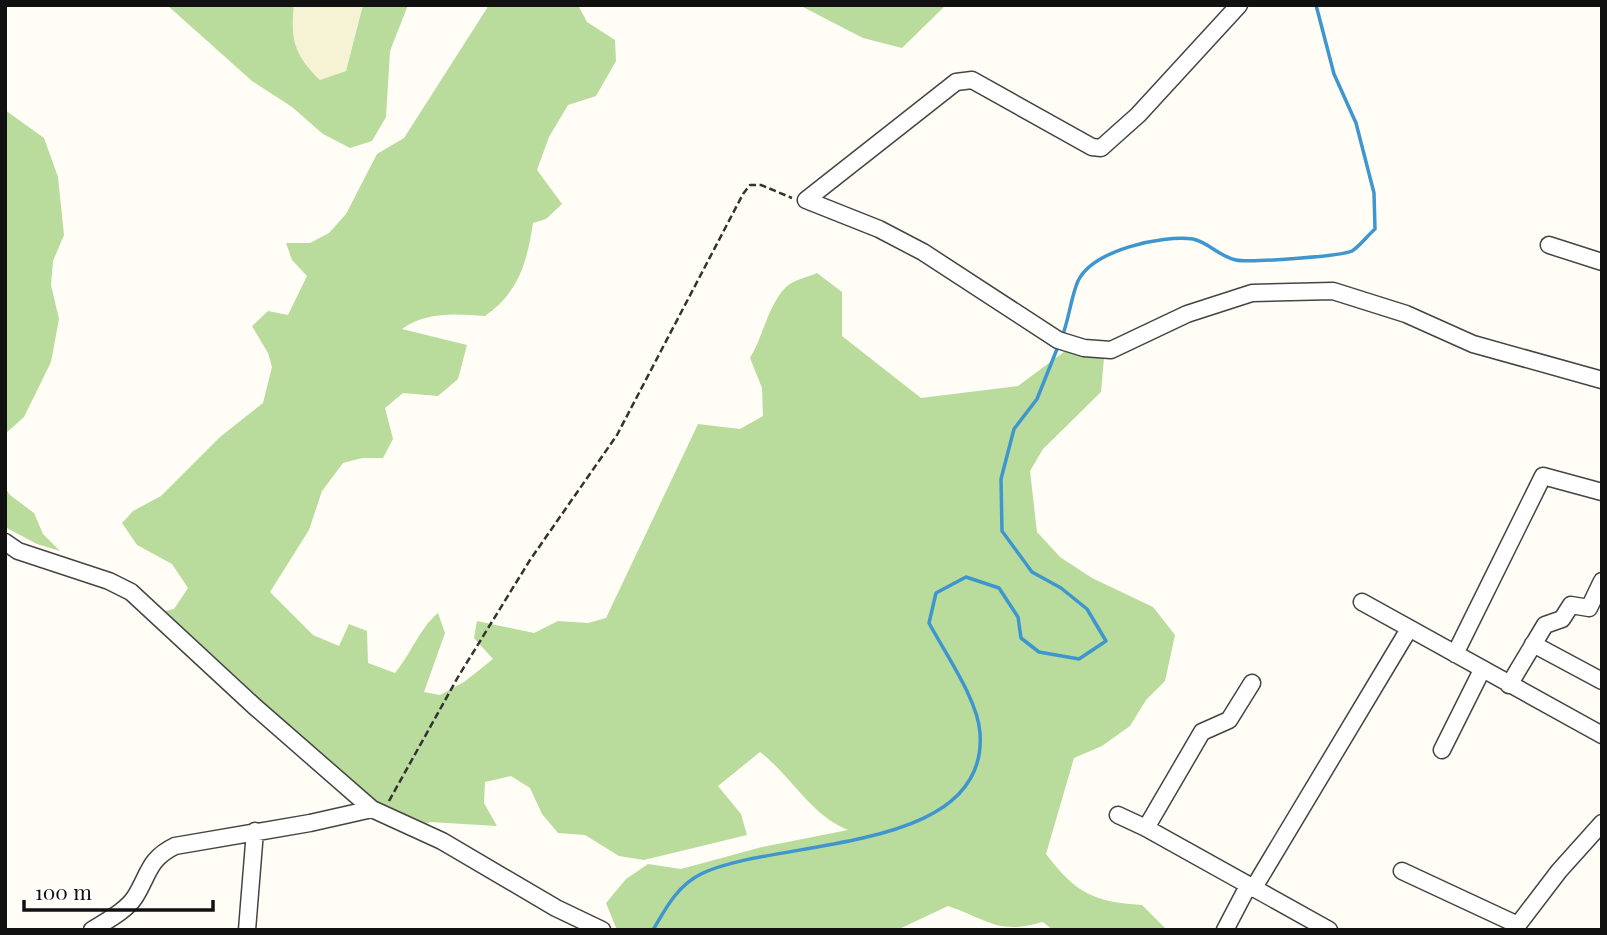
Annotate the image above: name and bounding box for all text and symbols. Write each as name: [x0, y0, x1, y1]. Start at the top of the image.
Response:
scale bar: [24, 869, 214, 913]
text: 100 m: [35, 877, 92, 905]

